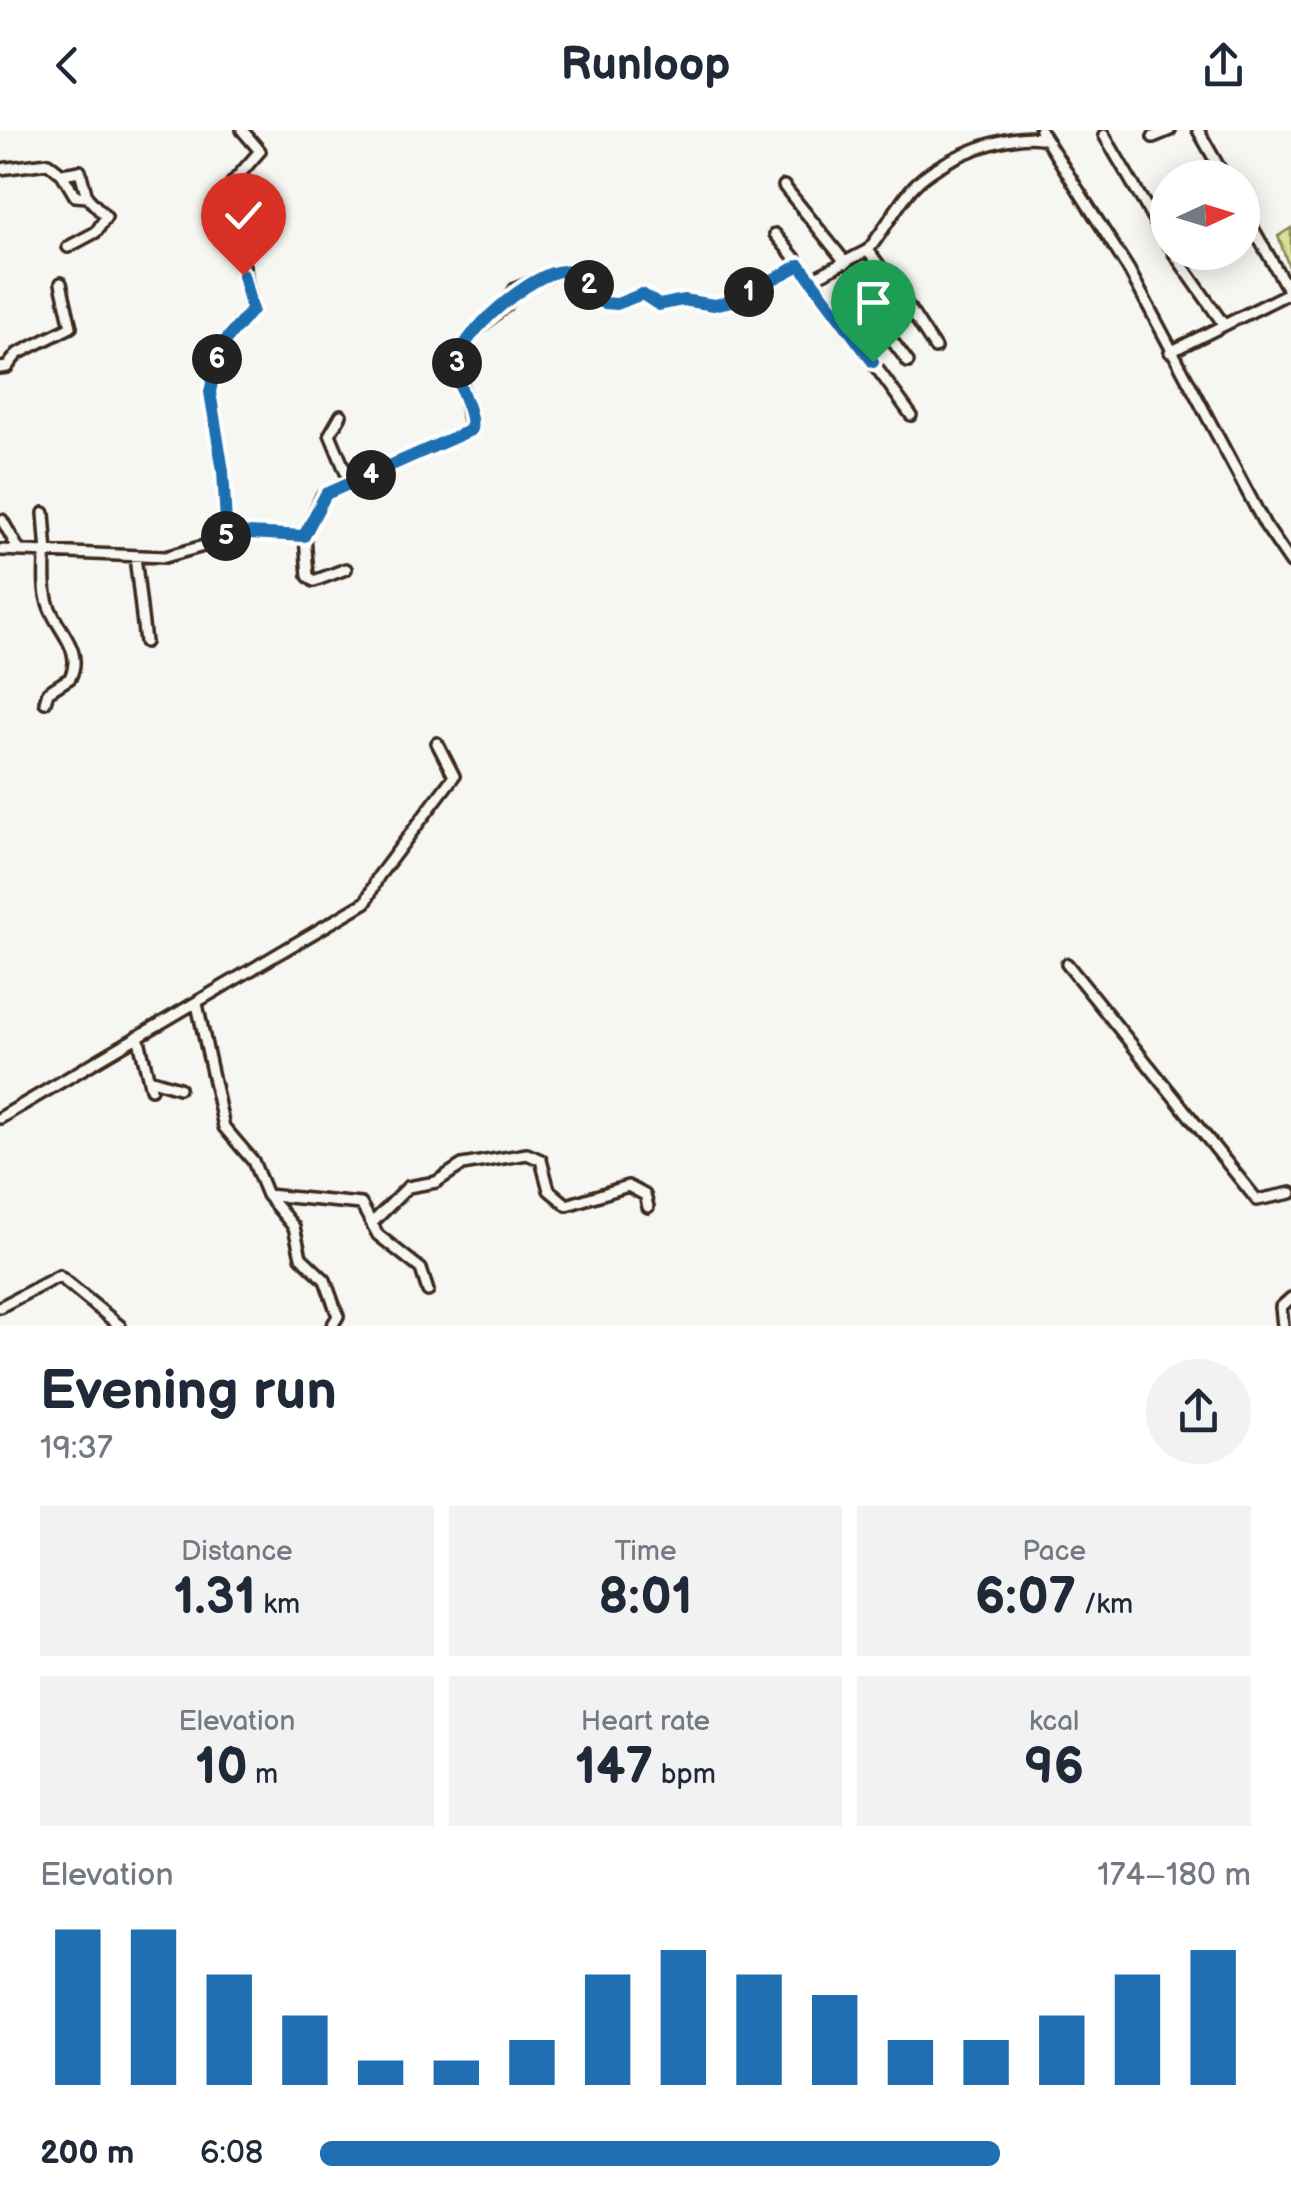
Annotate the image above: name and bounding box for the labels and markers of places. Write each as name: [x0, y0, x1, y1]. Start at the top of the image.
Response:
pin: [201, 173, 286, 276]
pin: 2: [564, 260, 614, 310]
pin: [831, 260, 916, 363]
pin: 1: [724, 267, 774, 317]
pin: 6: [192, 334, 242, 384]
pin: 3: [432, 338, 482, 388]
pin: 4: [346, 450, 396, 500]
pin: 5: [201, 511, 251, 561]

